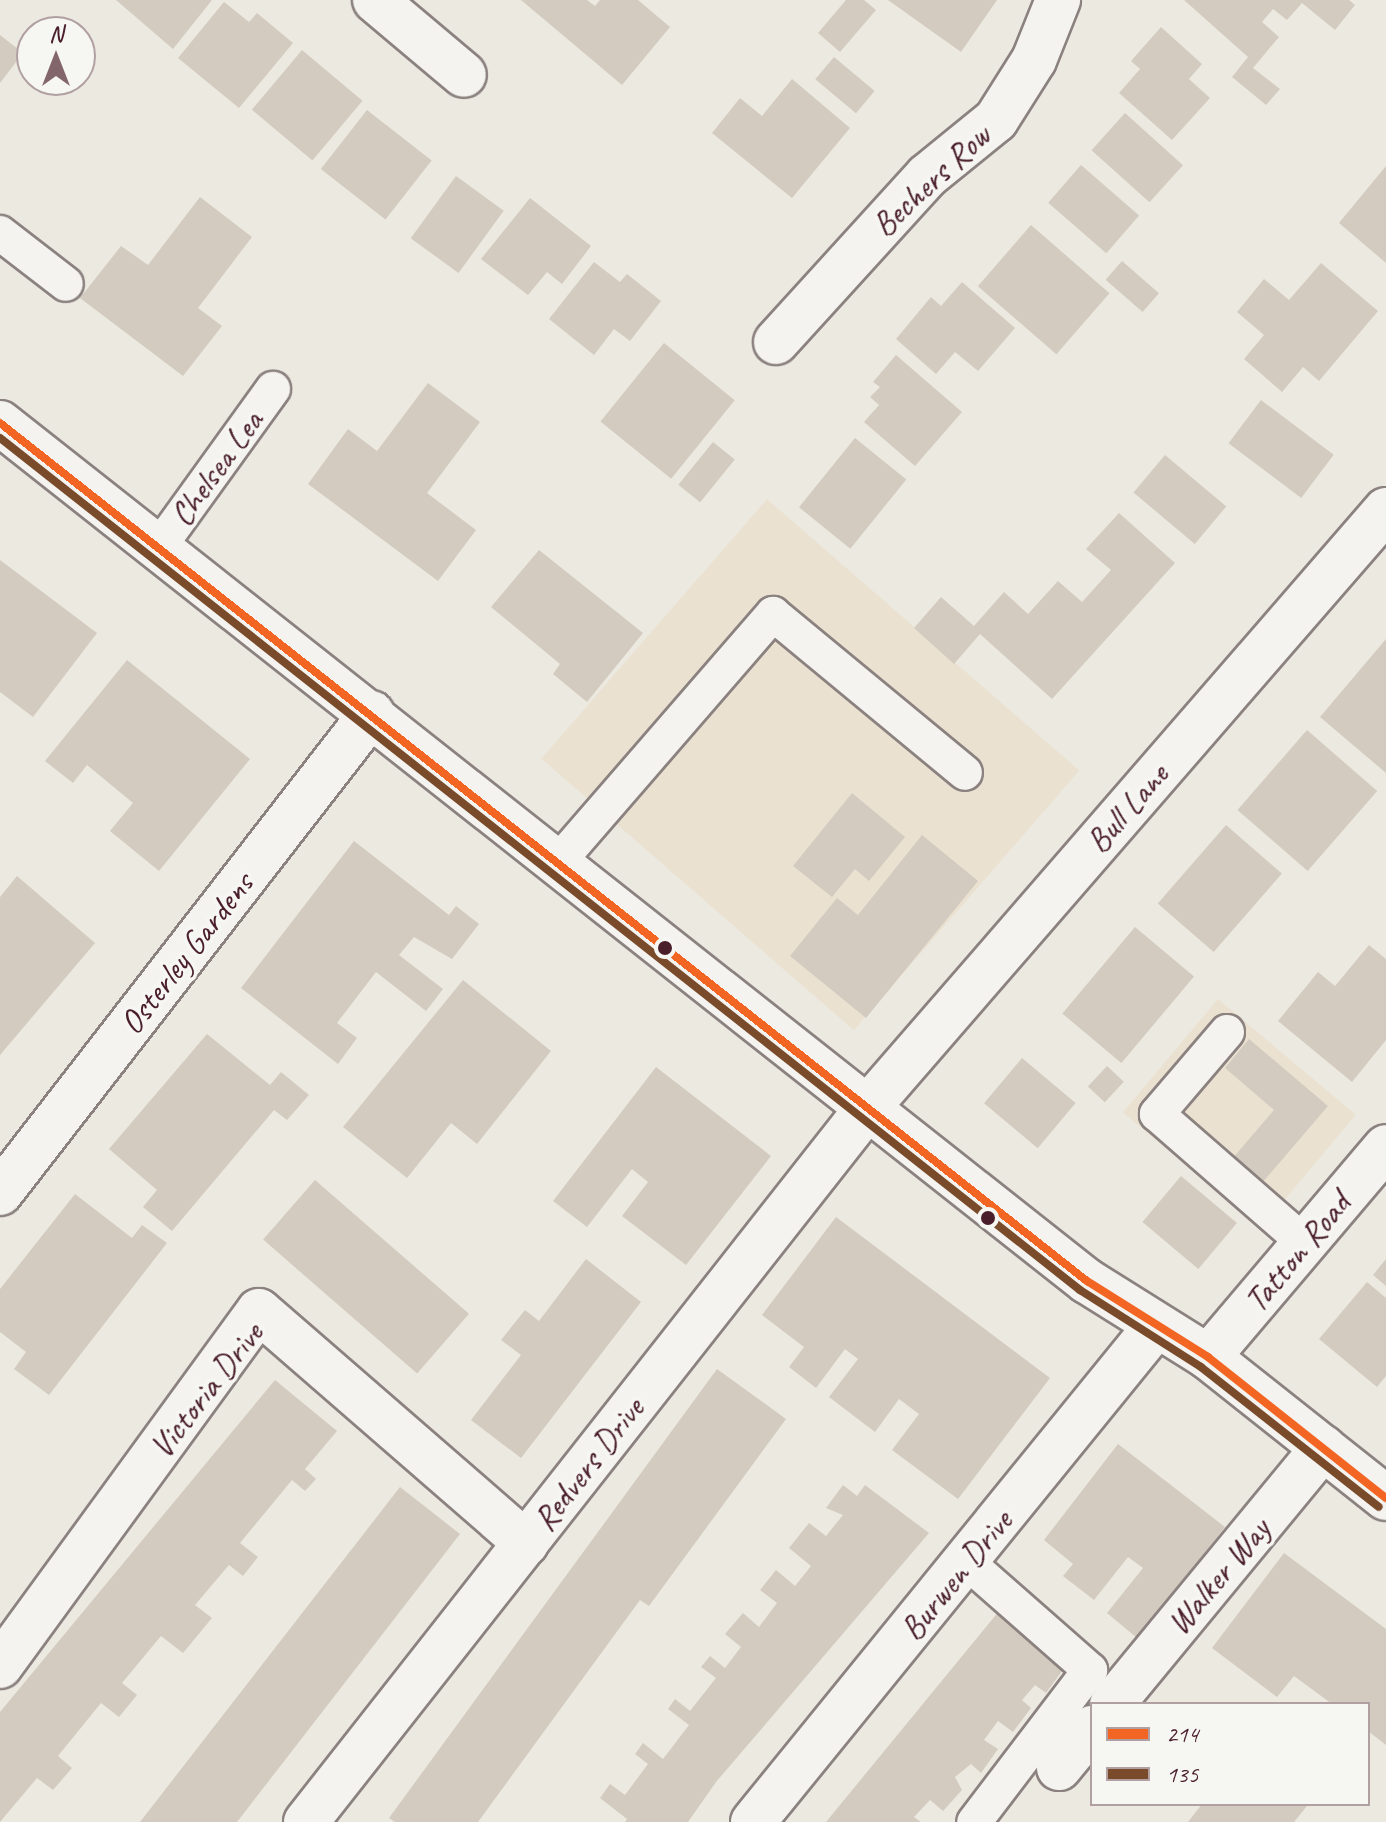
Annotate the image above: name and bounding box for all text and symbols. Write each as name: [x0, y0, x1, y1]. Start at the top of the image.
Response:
north arrow: [16, 16, 96, 96]
text: N: [49, 20, 63, 48]
street label: Bechers Row: [864, 115, 998, 245]
street label: Chelsea Lea: [161, 402, 271, 534]
street label: Bull Lane: [1077, 755, 1177, 861]
street label: Osterley Gardens: [110, 864, 262, 1042]
unlabelled marker: [657, 940, 673, 956]
street label: Tatton Road: [1236, 1184, 1358, 1320]
unlabelled marker: [980, 1210, 996, 1226]
street label: Victoria Drive: [140, 1314, 272, 1466]
street label: Redvers Drive: [523, 1389, 653, 1539]
street label: Burwen Drive: [891, 1502, 1021, 1648]
street label: Walker Way: [1158, 1510, 1278, 1642]
legend: [1090, 1702, 1370, 1806]
text: 214: [1166, 1719, 1198, 1749]
text: 135: [1166, 1759, 1198, 1789]

